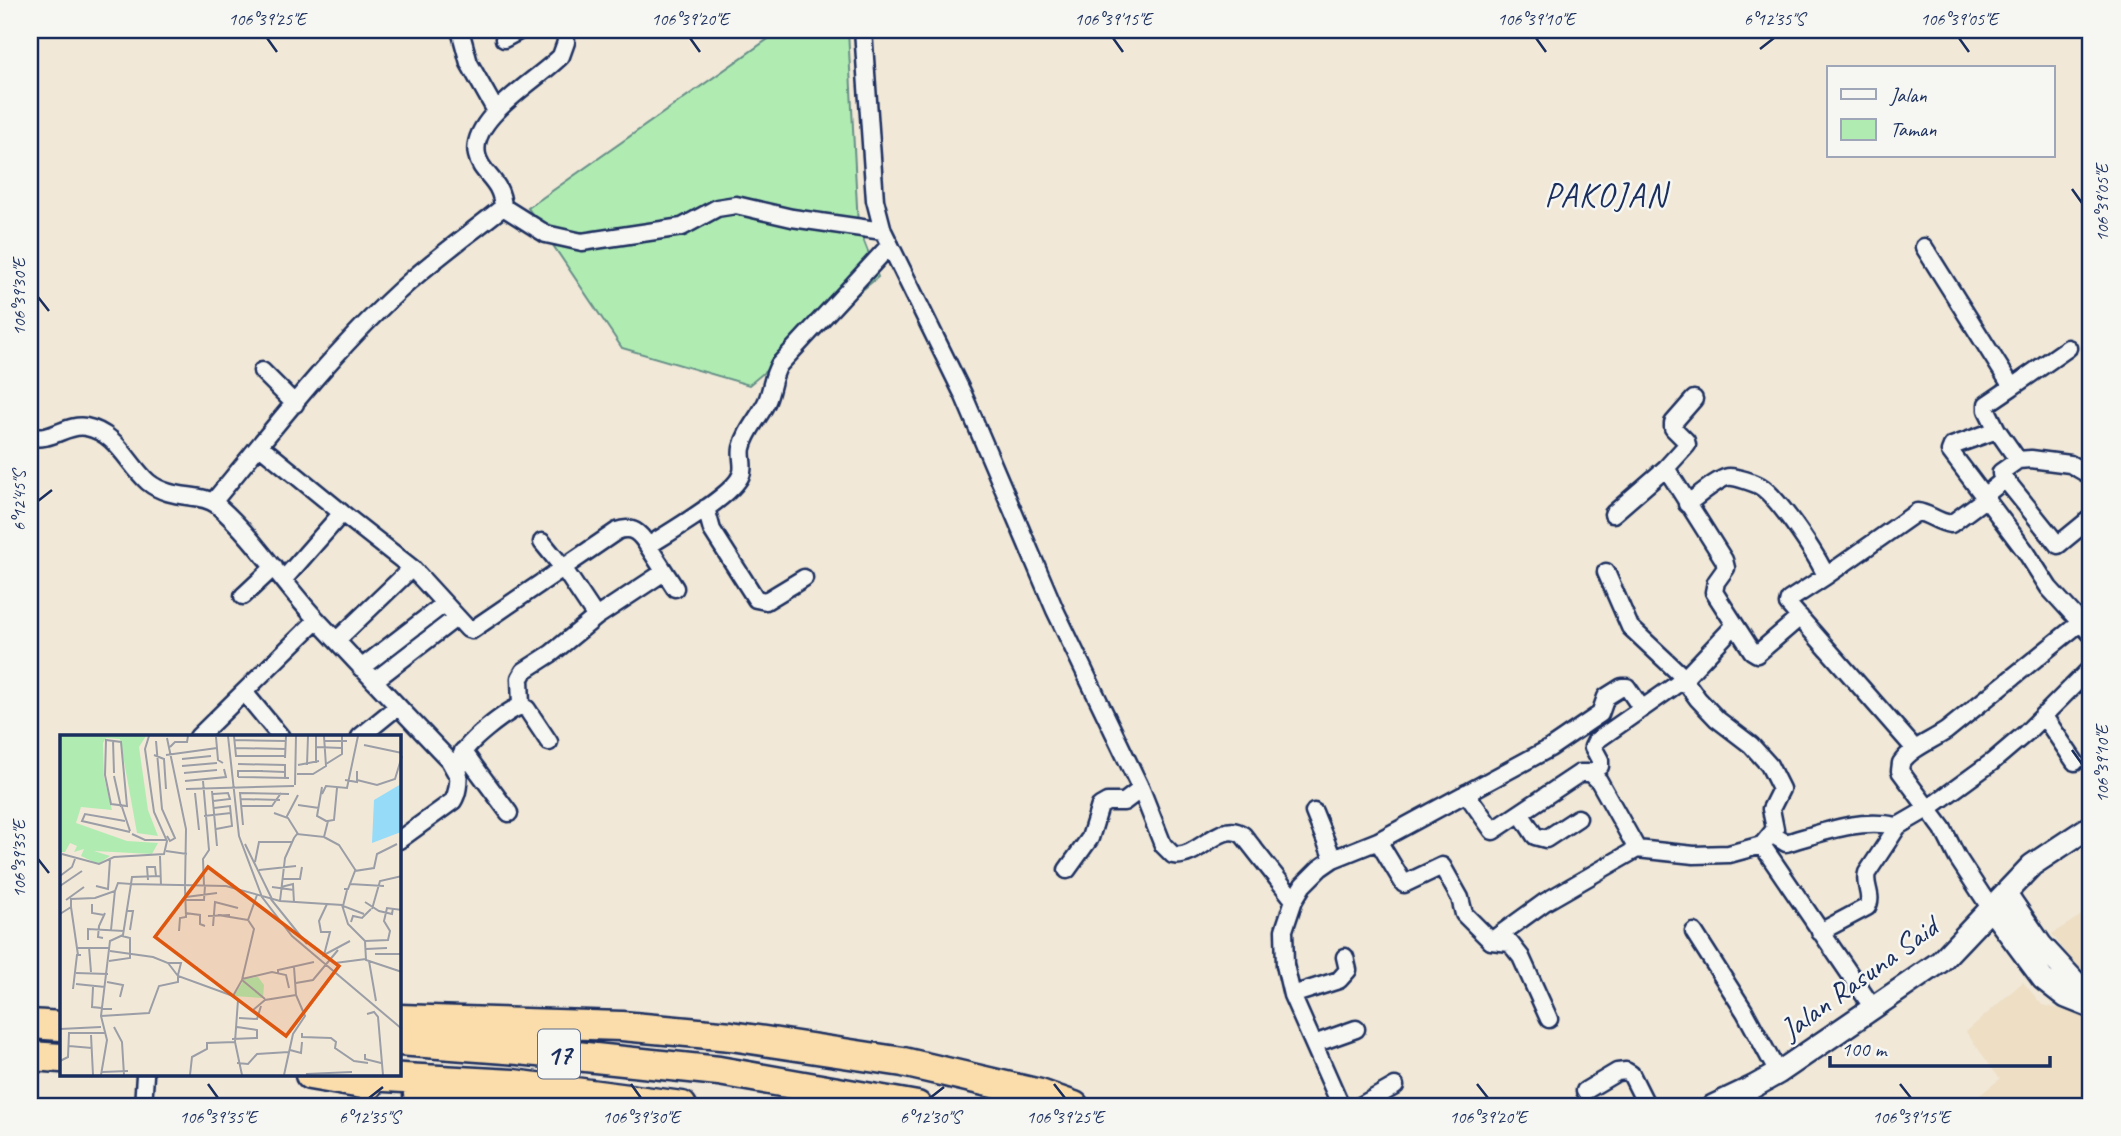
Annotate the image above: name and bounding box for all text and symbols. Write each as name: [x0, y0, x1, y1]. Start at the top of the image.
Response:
text: 106°39'25"E: [228, 8, 308, 30]
text: 106°39'20"E: [651, 8, 731, 30]
text: 106°39'15"E: [1074, 8, 1154, 30]
text: 106°39'10"E: [1497, 8, 1577, 30]
text: 6°12'35"S: [1744, 8, 1808, 30]
text: 106°39'05"E: [1920, 8, 2000, 30]
legend: [1827, 66, 2054, 158]
text: Jalan: [1889, 82, 1927, 108]
text: Taman: [1890, 116, 1937, 142]
text: 106°39'05"E: [2091, 162, 2113, 242]
district label: PAKOJAN: [1544, 174, 1671, 216]
text: 106°39'30"E: [8, 256, 30, 336]
text: 6°12'45"S: [8, 467, 30, 531]
text: 106°39'10"E: [2091, 723, 2113, 803]
inset map: [60, 735, 401, 1076]
text: 106°39'35"E: [8, 818, 30, 898]
street label: Jalan Rasuna Said: [1771, 906, 1949, 1049]
scale bar: [1830, 1024, 2051, 1068]
road number: 17: [538, 1030, 580, 1078]
text: 100 m: [1841, 1036, 1888, 1062]
text: 106°39'35"E: [179, 1106, 259, 1128]
text: 6°12'35"S: [339, 1106, 403, 1128]
text: 106°39'30"E: [602, 1106, 682, 1128]
text: 6°12'30"S: [900, 1106, 964, 1128]
text: 106°39'25"E: [1026, 1106, 1106, 1128]
text: 106°39'20"E: [1449, 1106, 1529, 1128]
text: 106°39'15"E: [1872, 1106, 1952, 1128]

